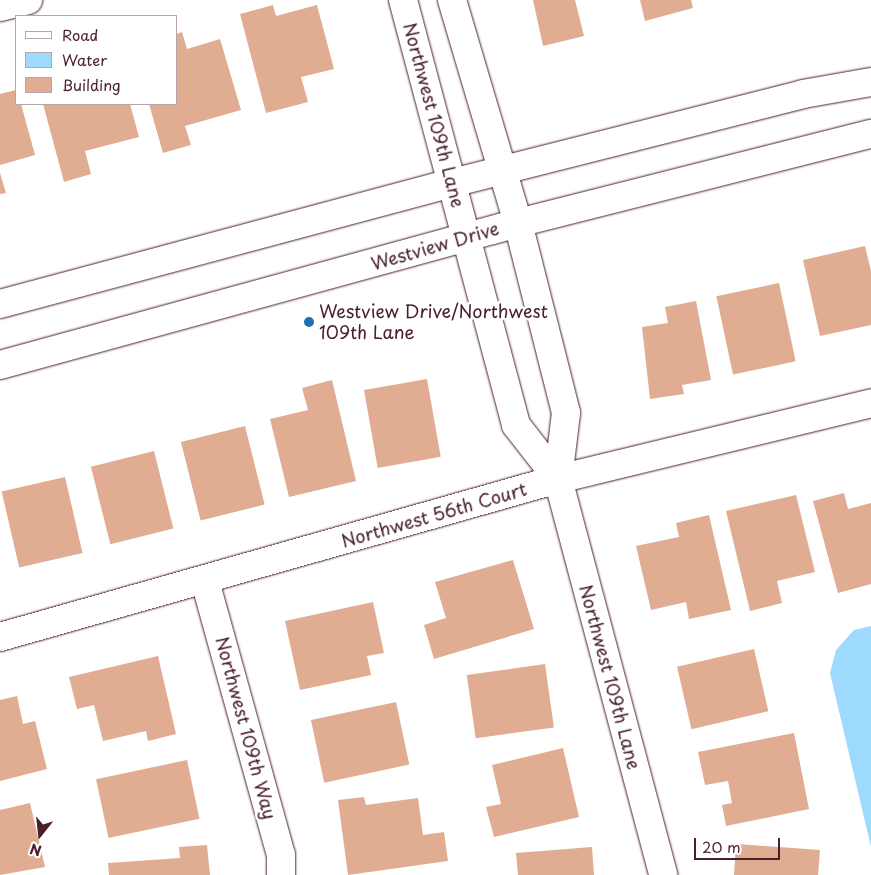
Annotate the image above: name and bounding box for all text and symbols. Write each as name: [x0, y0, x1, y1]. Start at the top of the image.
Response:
legend: [15, 15, 178, 105]
street label: Northwest 109th Lane: [399, 20, 469, 210]
text: Road: [62, 23, 98, 46]
text: Water: [62, 48, 107, 71]
text: Building: [62, 73, 121, 96]
street label: Westview Drive: [369, 217, 501, 275]
place label: Westview Drive/Northwest 109th Lane: [319, 301, 547, 344]
marker: Westview Drive/Northwest 109th Lane: [303, 316, 315, 328]
street label: Northwest 56th Court: [338, 478, 530, 552]
street label: Northwest 109th Lane: [575, 582, 645, 772]
street label: Northwest 109th Way: [211, 634, 281, 822]
north arrow: [15, 810, 65, 860]
scale bar: [696, 828, 782, 860]
text: 20 m: [702, 835, 741, 858]
text: N: [28, 838, 44, 862]

